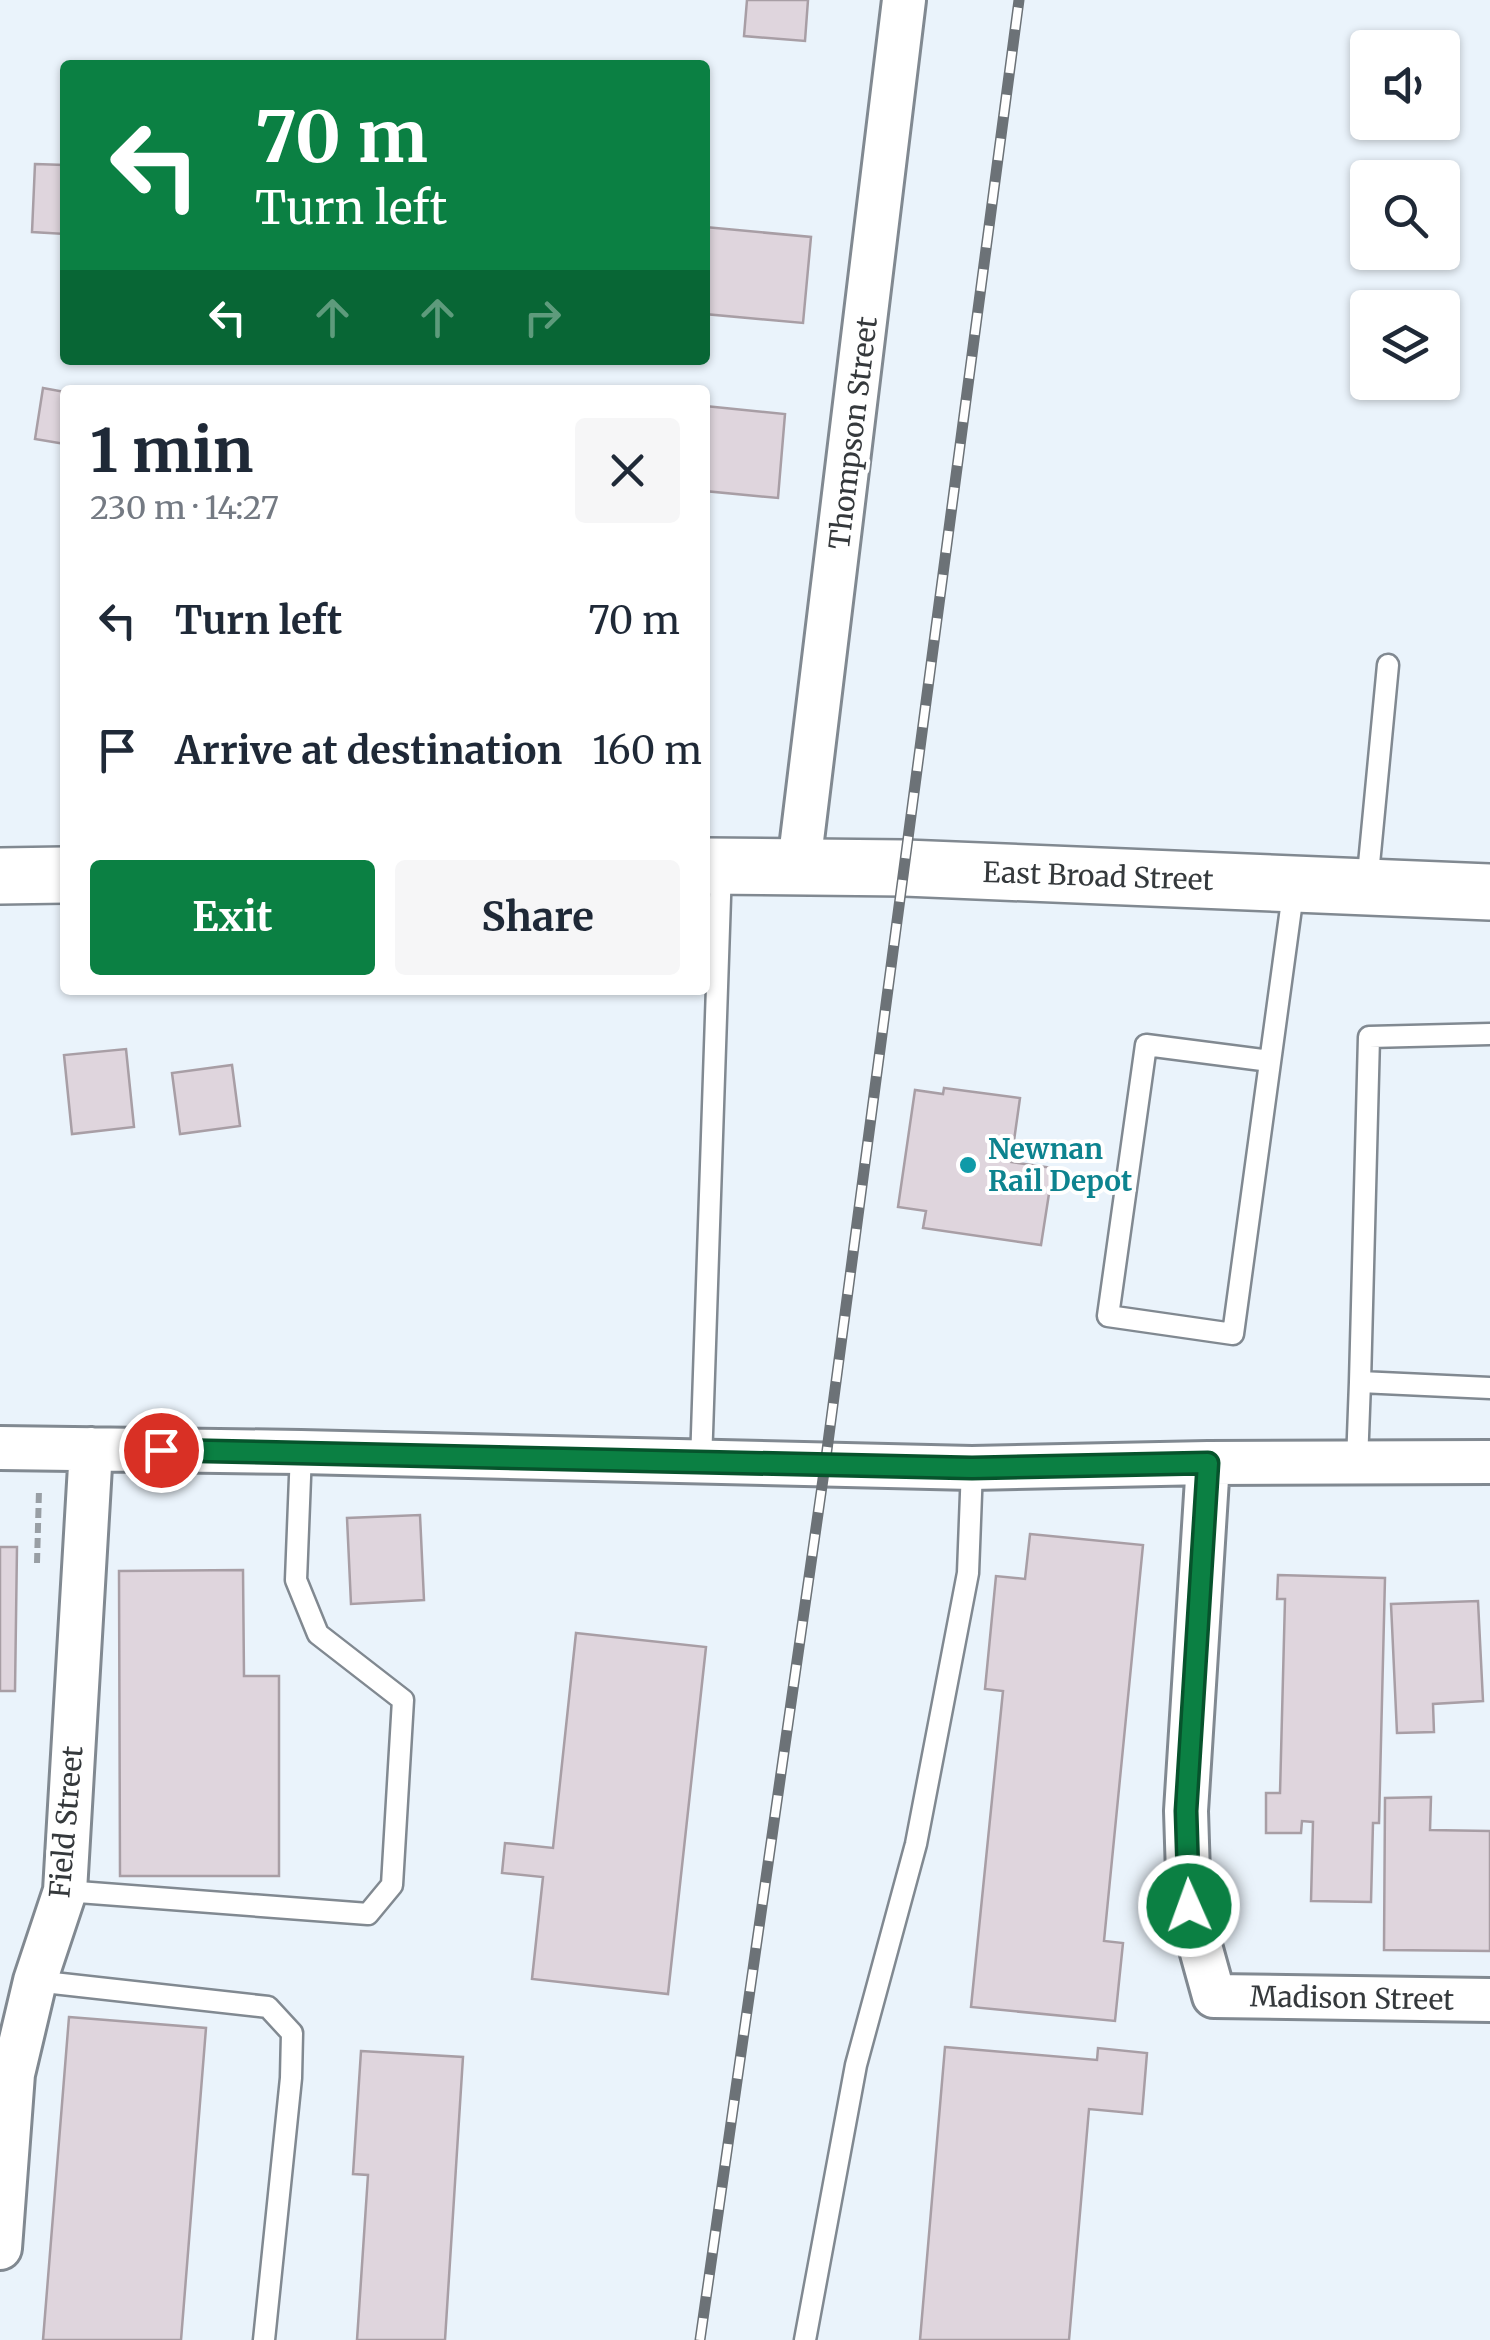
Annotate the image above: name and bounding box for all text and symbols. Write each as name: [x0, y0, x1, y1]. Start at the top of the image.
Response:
map controls: [1350, 30, 1460, 400]
button: sound: [1350, 30, 1460, 140]
text: 70 m: [255, 93, 428, 181]
icon: left: [90, 100, 220, 230]
button: search: [1350, 160, 1460, 270]
text: Turn left: [255, 180, 447, 236]
icon: left: [200, 290, 255, 345]
icon: ahead: [305, 290, 360, 345]
icon: ahead: [410, 290, 465, 345]
icon: right: [515, 290, 570, 345]
button: layers: [1350, 290, 1460, 400]
street label: Thompson Street: [821, 315, 885, 551]
text: 1 min: [90, 413, 253, 488]
button: close: [575, 418, 680, 523]
text: 230 m · 14:27: [90, 488, 279, 528]
icon: left: [90, 593, 145, 648]
text: Turn left: [175, 597, 342, 644]
text: 70 m: [588, 597, 680, 644]
icon: arrive: [90, 723, 145, 778]
text: Arrive at destination: [175, 727, 562, 774]
text: 160 m: [592, 727, 702, 774]
street label: East Broad Street: [982, 854, 1214, 898]
button: Exit: [90, 860, 375, 975]
button: Share: [395, 860, 680, 975]
place label: Newnan Rail Depot: [988, 1131, 1132, 1199]
marker: Newnan Rail Depot: [957, 1154, 979, 1176]
pin: [119, 1408, 204, 1493]
icon: arrive: [134, 1423, 189, 1478]
street label: Field Street: [41, 1744, 91, 1900]
position arrow: [1137, 1854, 1241, 1958]
street label: Madison Street: [1250, 1978, 1455, 2018]

